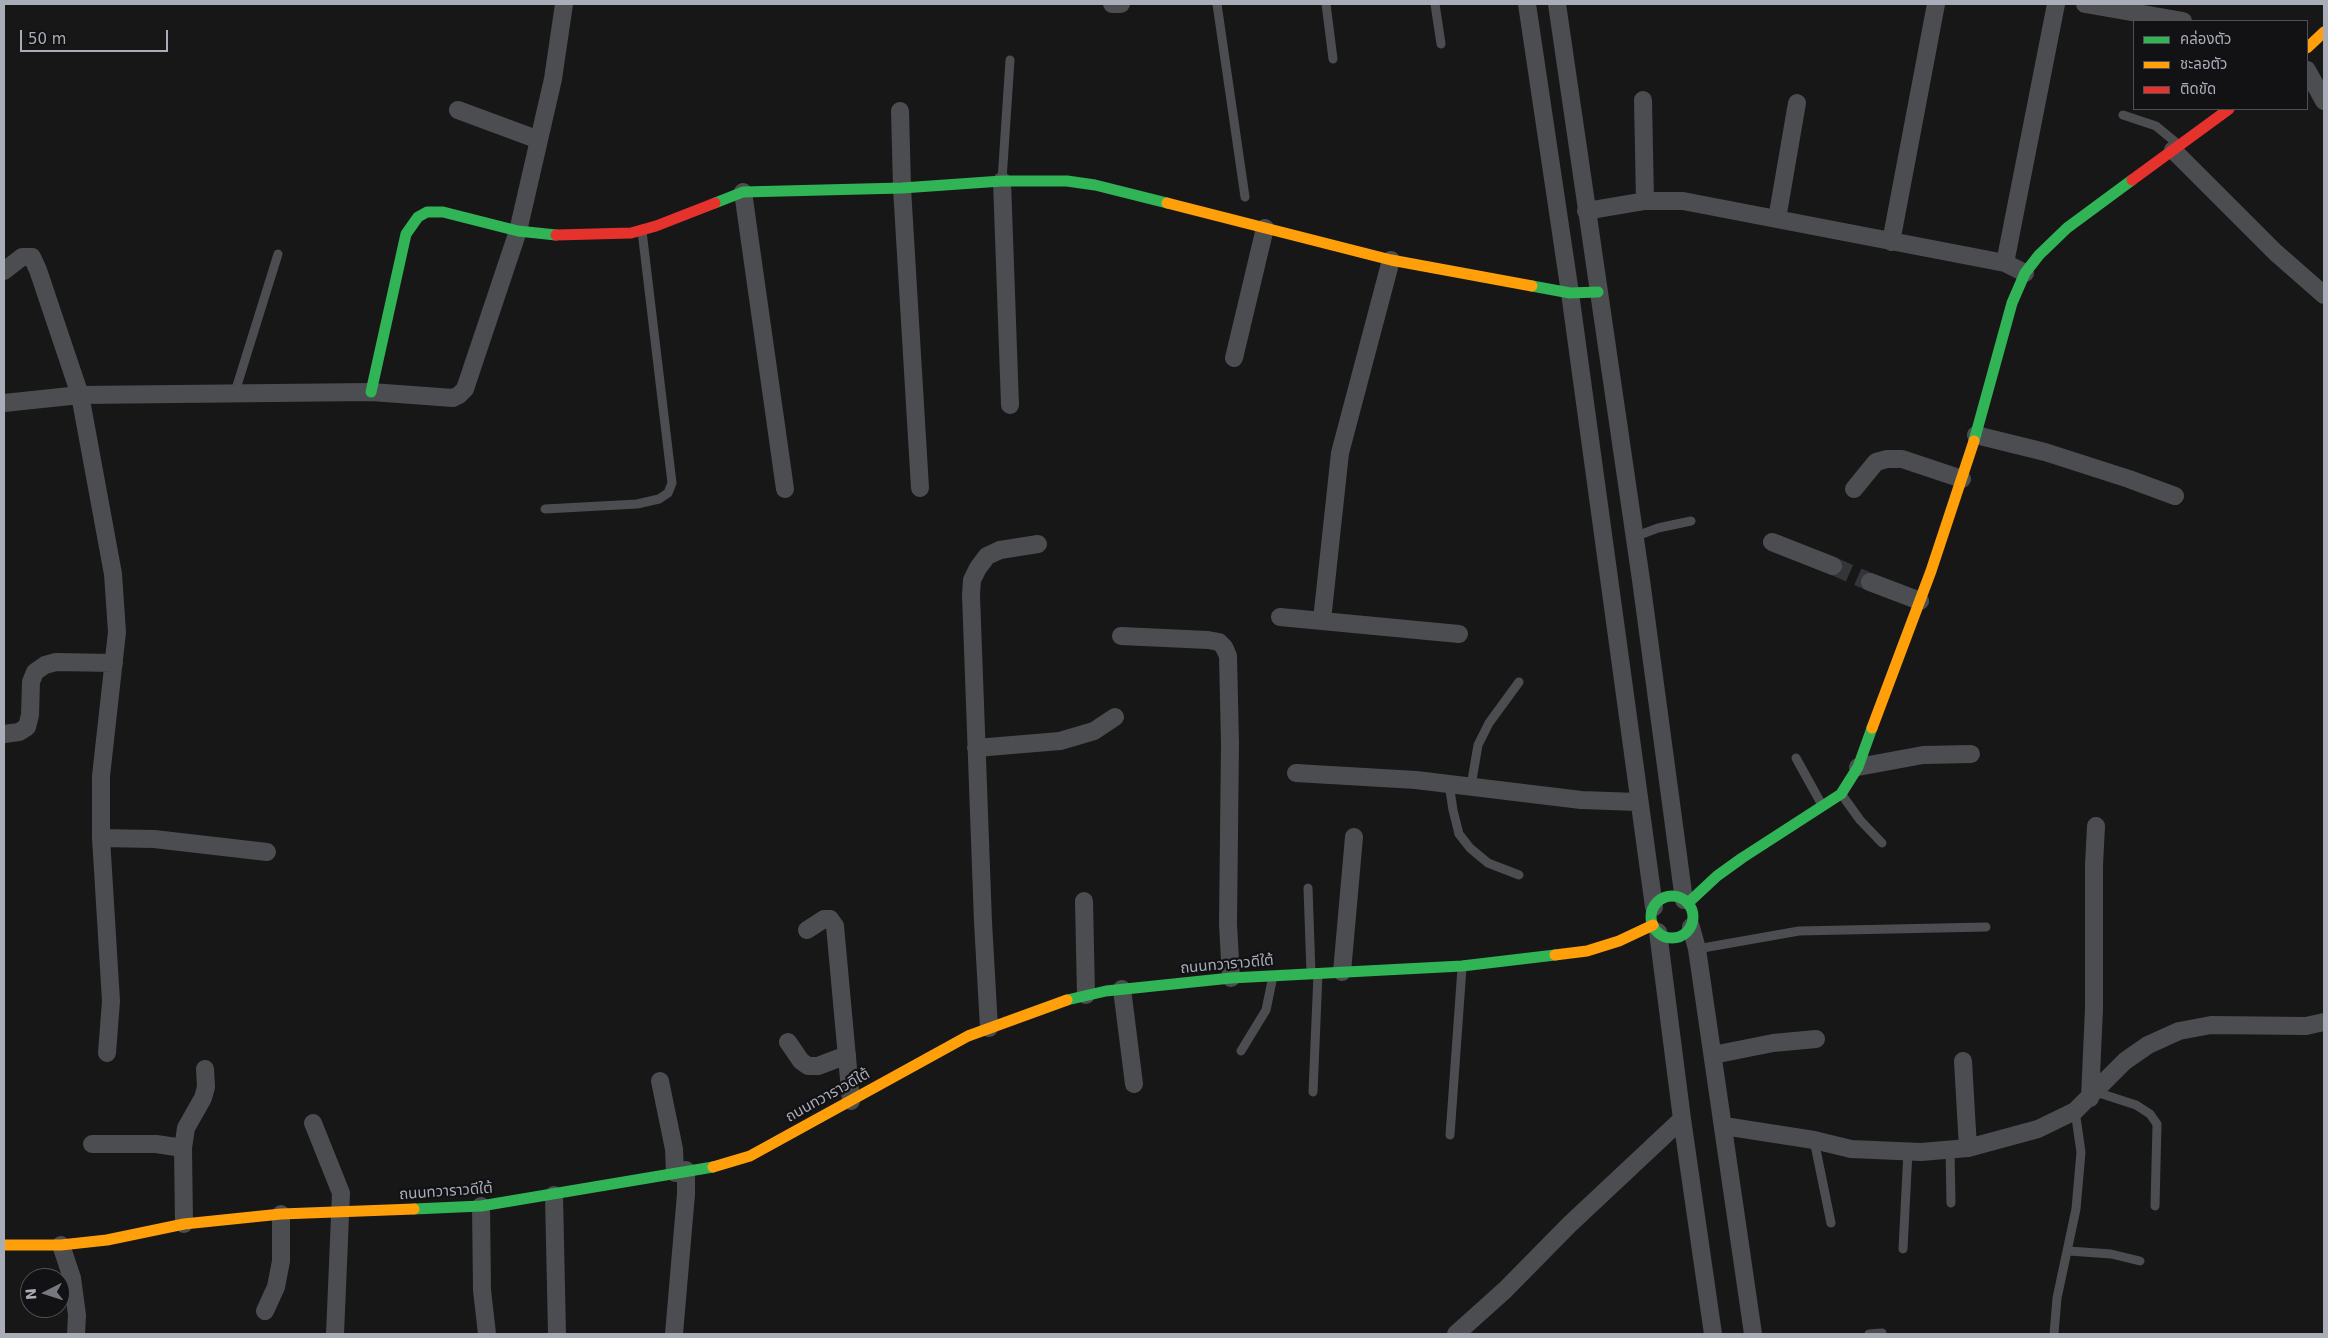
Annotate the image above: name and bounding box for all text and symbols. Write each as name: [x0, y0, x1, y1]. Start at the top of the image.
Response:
scale bar: [22, 20, 170, 52]
legend: [2133, 20, 2308, 110]
text: 50 m: [28, 30, 66, 48]
text: คล่องตัว: [2180, 30, 2231, 48]
text: ชะลอตัว: [2180, 55, 2227, 73]
text: ติดขัด: [2180, 80, 2216, 98]
street label: ถนนทวาราวดีใต้: [1180, 952, 1274, 978]
street label: ถนนทวาราวดีใต้: [783, 1065, 873, 1127]
street label: ถนนทวาราวดีใต้: [399, 1180, 493, 1204]
north arrow: [20, 1268, 70, 1318]
text: N: [23, 1288, 40, 1301]

